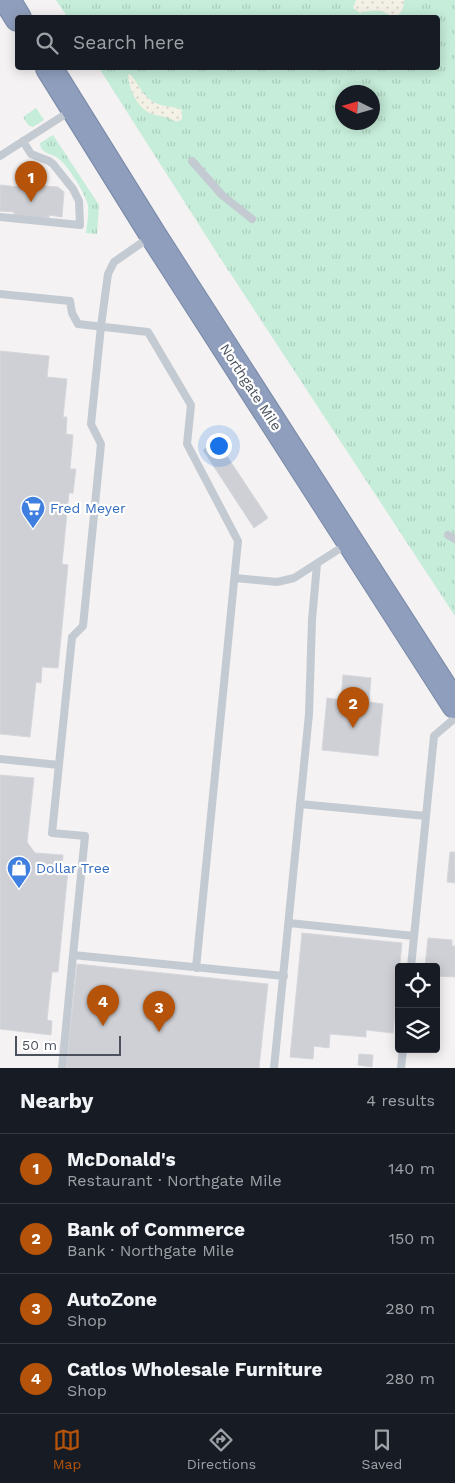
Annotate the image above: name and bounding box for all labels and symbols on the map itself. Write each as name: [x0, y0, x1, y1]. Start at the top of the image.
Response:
north arrow: [335, 85, 380, 130]
pin: 1: [15, 161, 47, 202]
street label: Northgate Mile: [217, 341, 285, 433]
your location: [206, 433, 232, 459]
supermarket icon: Fred Meyer: [20, 495, 46, 529]
place label: Fred Meyer: [50, 500, 126, 516]
pin: 2: [337, 687, 369, 728]
shop icon: Dollar Tree: [6, 855, 32, 889]
place label: Dollar Tree: [36, 860, 110, 876]
pin: 4: [87, 985, 119, 1026]
pin: 3: [143, 991, 175, 1032]
scale bar: [15, 1033, 121, 1056]

